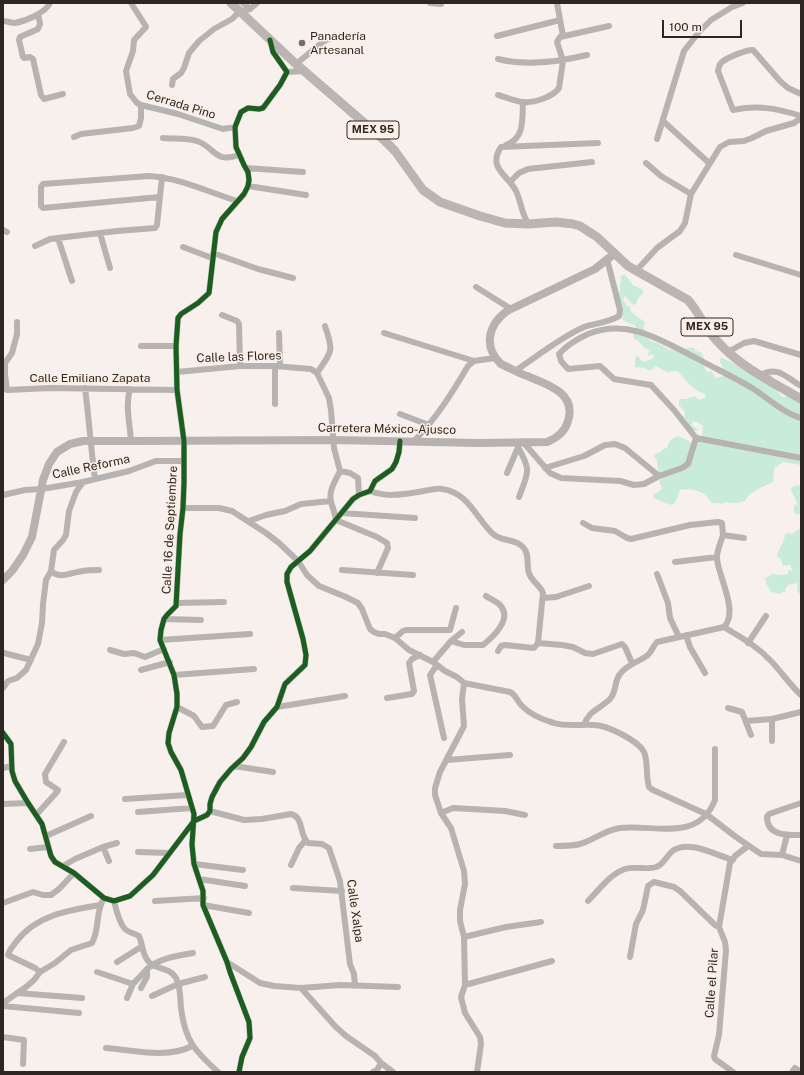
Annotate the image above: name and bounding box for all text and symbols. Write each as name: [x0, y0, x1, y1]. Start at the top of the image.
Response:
scale bar: [664, 12, 744, 38]
text: 100 m: [669, 20, 702, 34]
place label: Panadería Artesanal: [310, 29, 366, 57]
marker: Panadería Artesanal: [297, 38, 307, 48]
street label: Cerrada Pino: [144, 88, 218, 122]
road number: MEX 95: [347, 121, 399, 139]
road number: MEX 95: [681, 318, 733, 336]
street label: Calle las Flores: [196, 348, 282, 366]
street label: Calle Emiliano Zapata: [30, 371, 150, 385]
street label: Carretera México-Ajusco: [318, 421, 456, 437]
street label: Calle Reforma: [51, 452, 131, 482]
street label: Calle 16 de Septiembre: [159, 465, 181, 595]
street label: Calle Xalpa: [343, 879, 367, 943]
street label: Calle el Pilar: [702, 947, 722, 1019]

